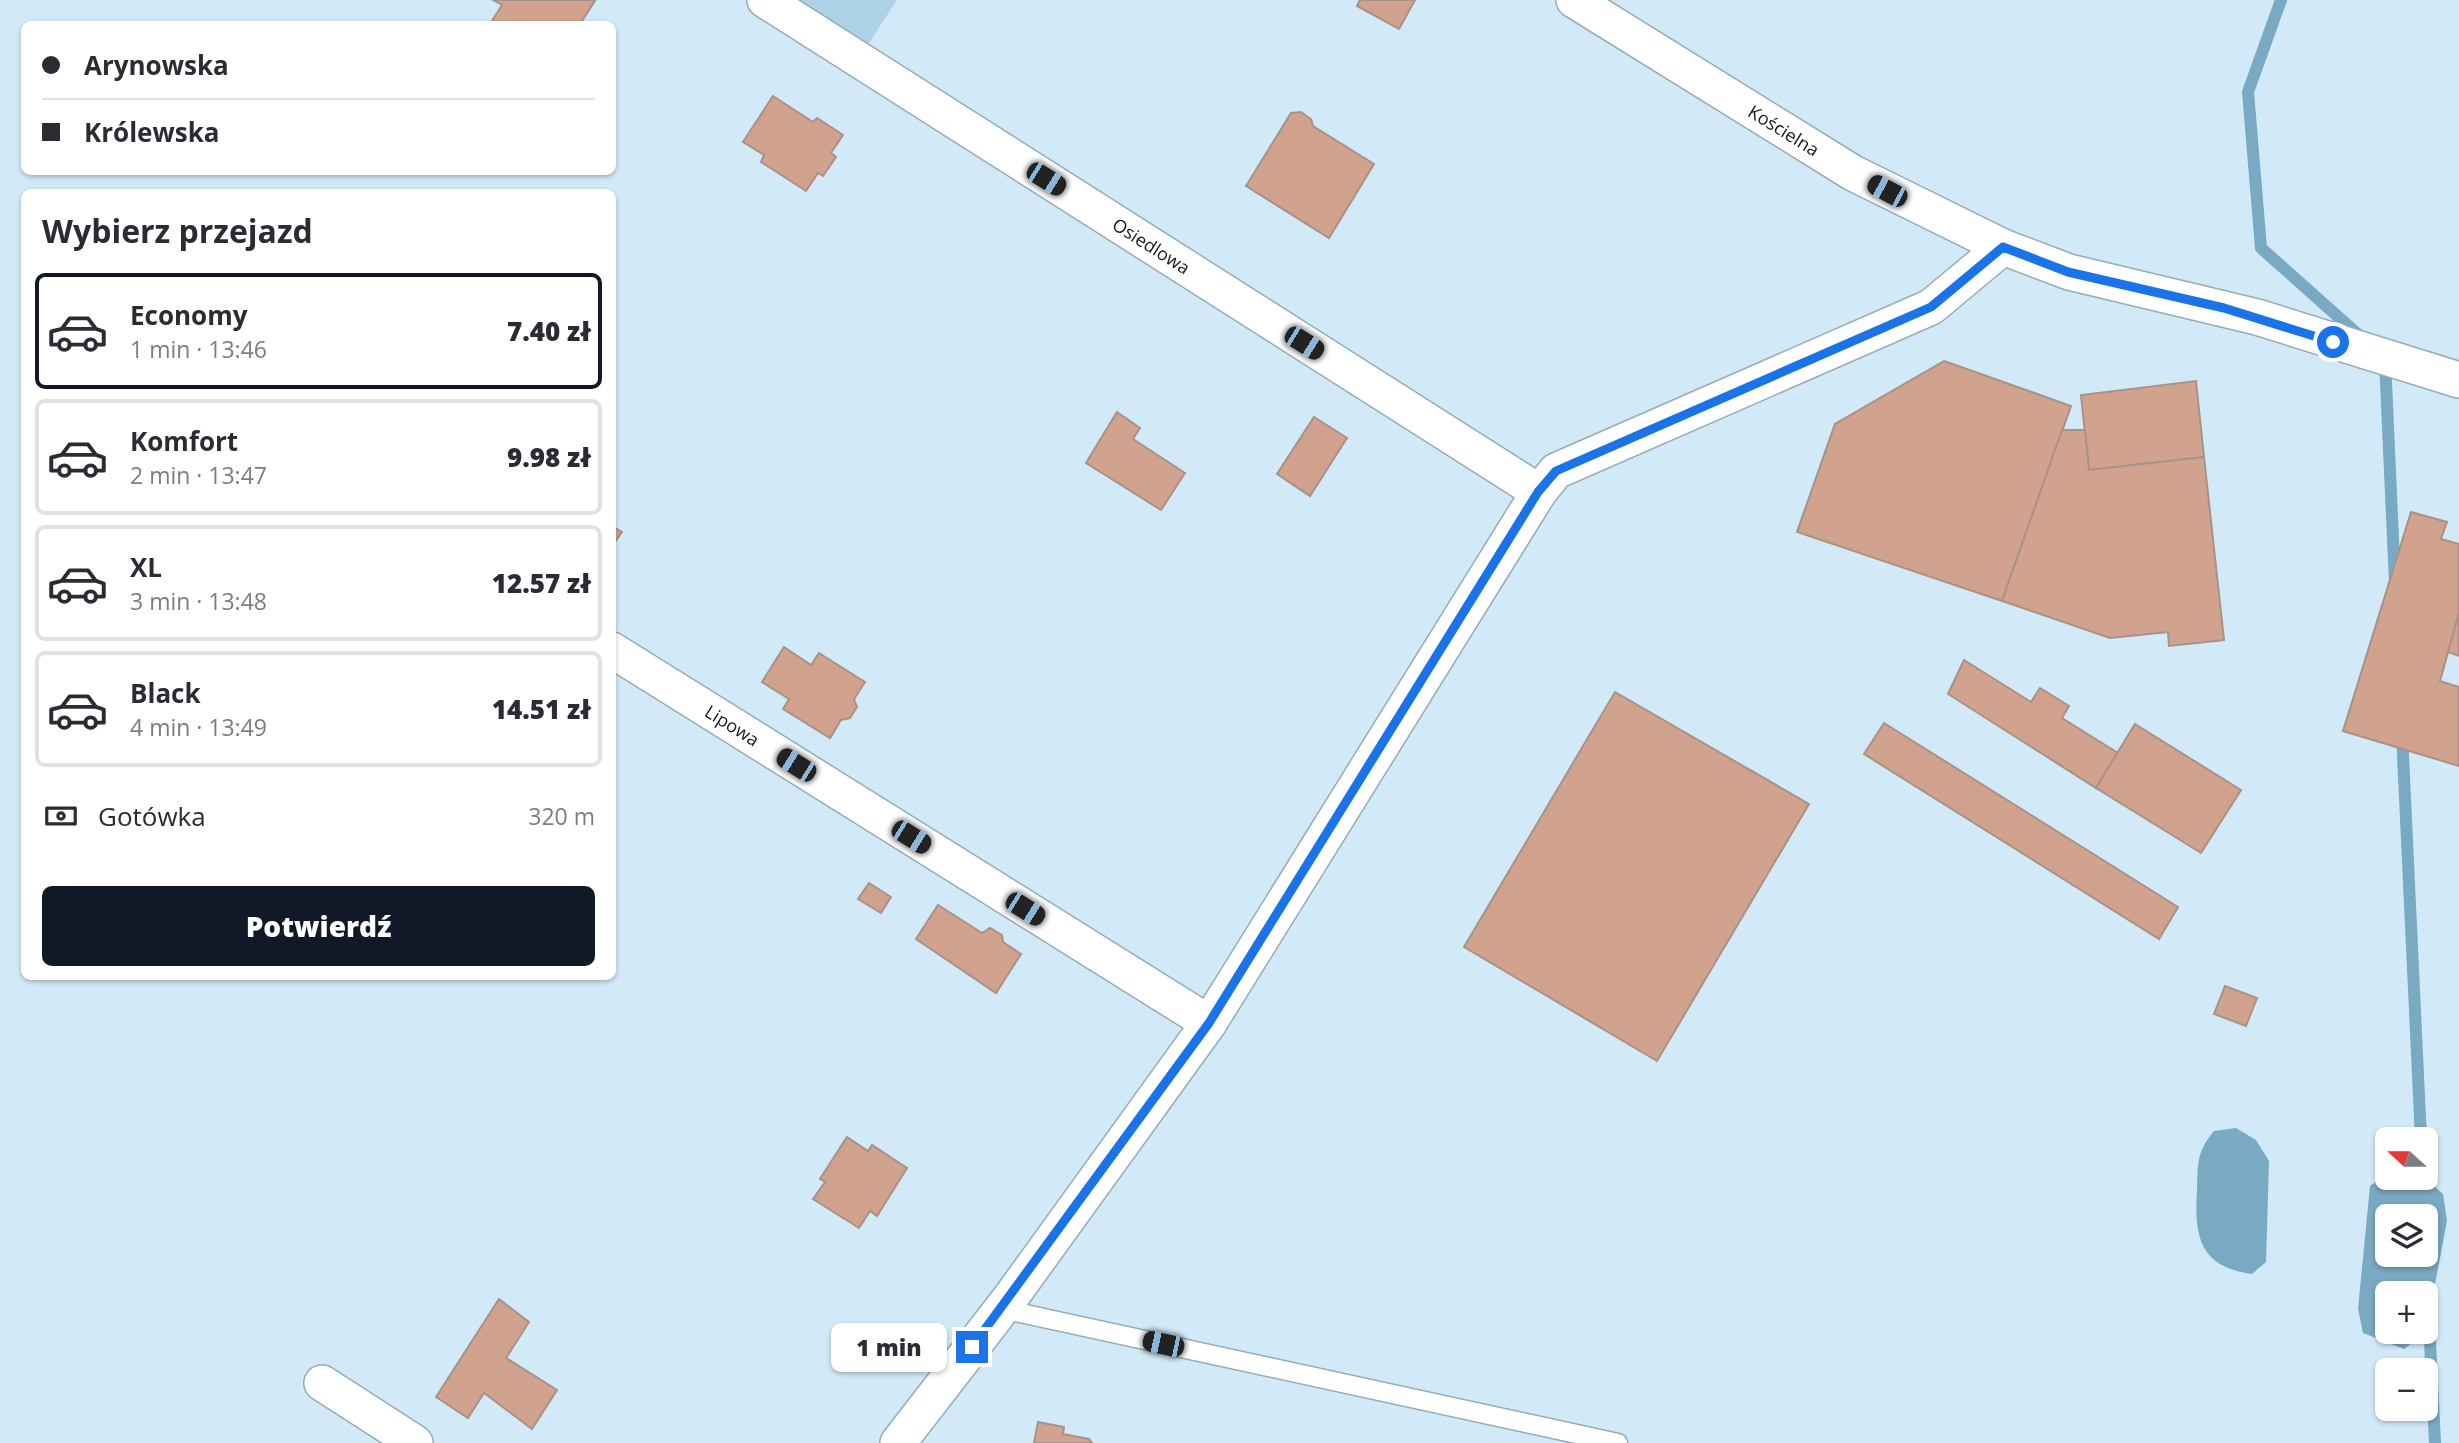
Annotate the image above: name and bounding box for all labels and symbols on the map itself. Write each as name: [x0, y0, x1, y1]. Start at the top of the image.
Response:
street label: Kościelna: [1744, 99, 1824, 161]
car: [1023, 159, 1070, 199]
car: [1864, 172, 1911, 210]
street label: Osiedlowa: [1108, 212, 1195, 279]
car: [1281, 323, 1328, 363]
route start: [2317, 326, 2349, 358]
street label: Lipowa: [701, 699, 764, 751]
car: [773, 745, 820, 785]
car: [888, 817, 935, 857]
car: [1002, 889, 1049, 929]
north arrow: [2375, 1127, 2438, 1190]
callout: 1 min: [832, 1322, 948, 1372]
car: [1141, 1329, 1186, 1359]
route end: [956, 1331, 988, 1363]

